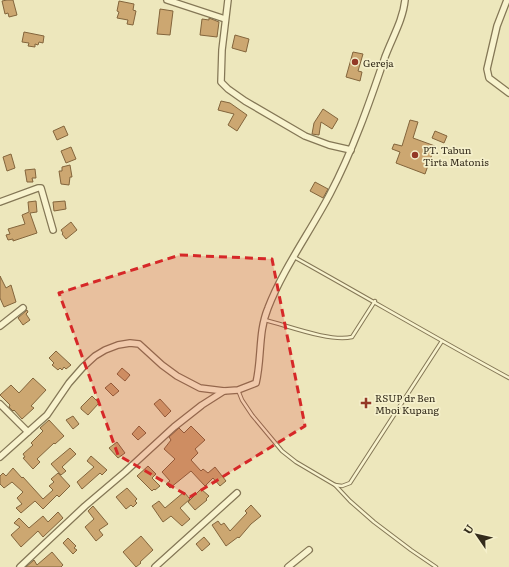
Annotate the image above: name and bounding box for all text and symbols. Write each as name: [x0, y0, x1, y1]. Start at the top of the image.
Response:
place label: Gereja: [363, 55, 394, 70]
marker: Gereja: [350, 57, 360, 67]
place label: PT. Tabun Tirta Matonis: [423, 142, 489, 169]
marker: PT. Tabun Tirta Matonis: [410, 150, 420, 160]
place label: RSUP dr Ben Mboi Kupang: [375, 390, 440, 417]
marker: RSUP dr Ben Mboi Kupang: [360, 397, 372, 409]
north arrow: [457, 515, 497, 555]
text: U: [459, 521, 477, 537]

